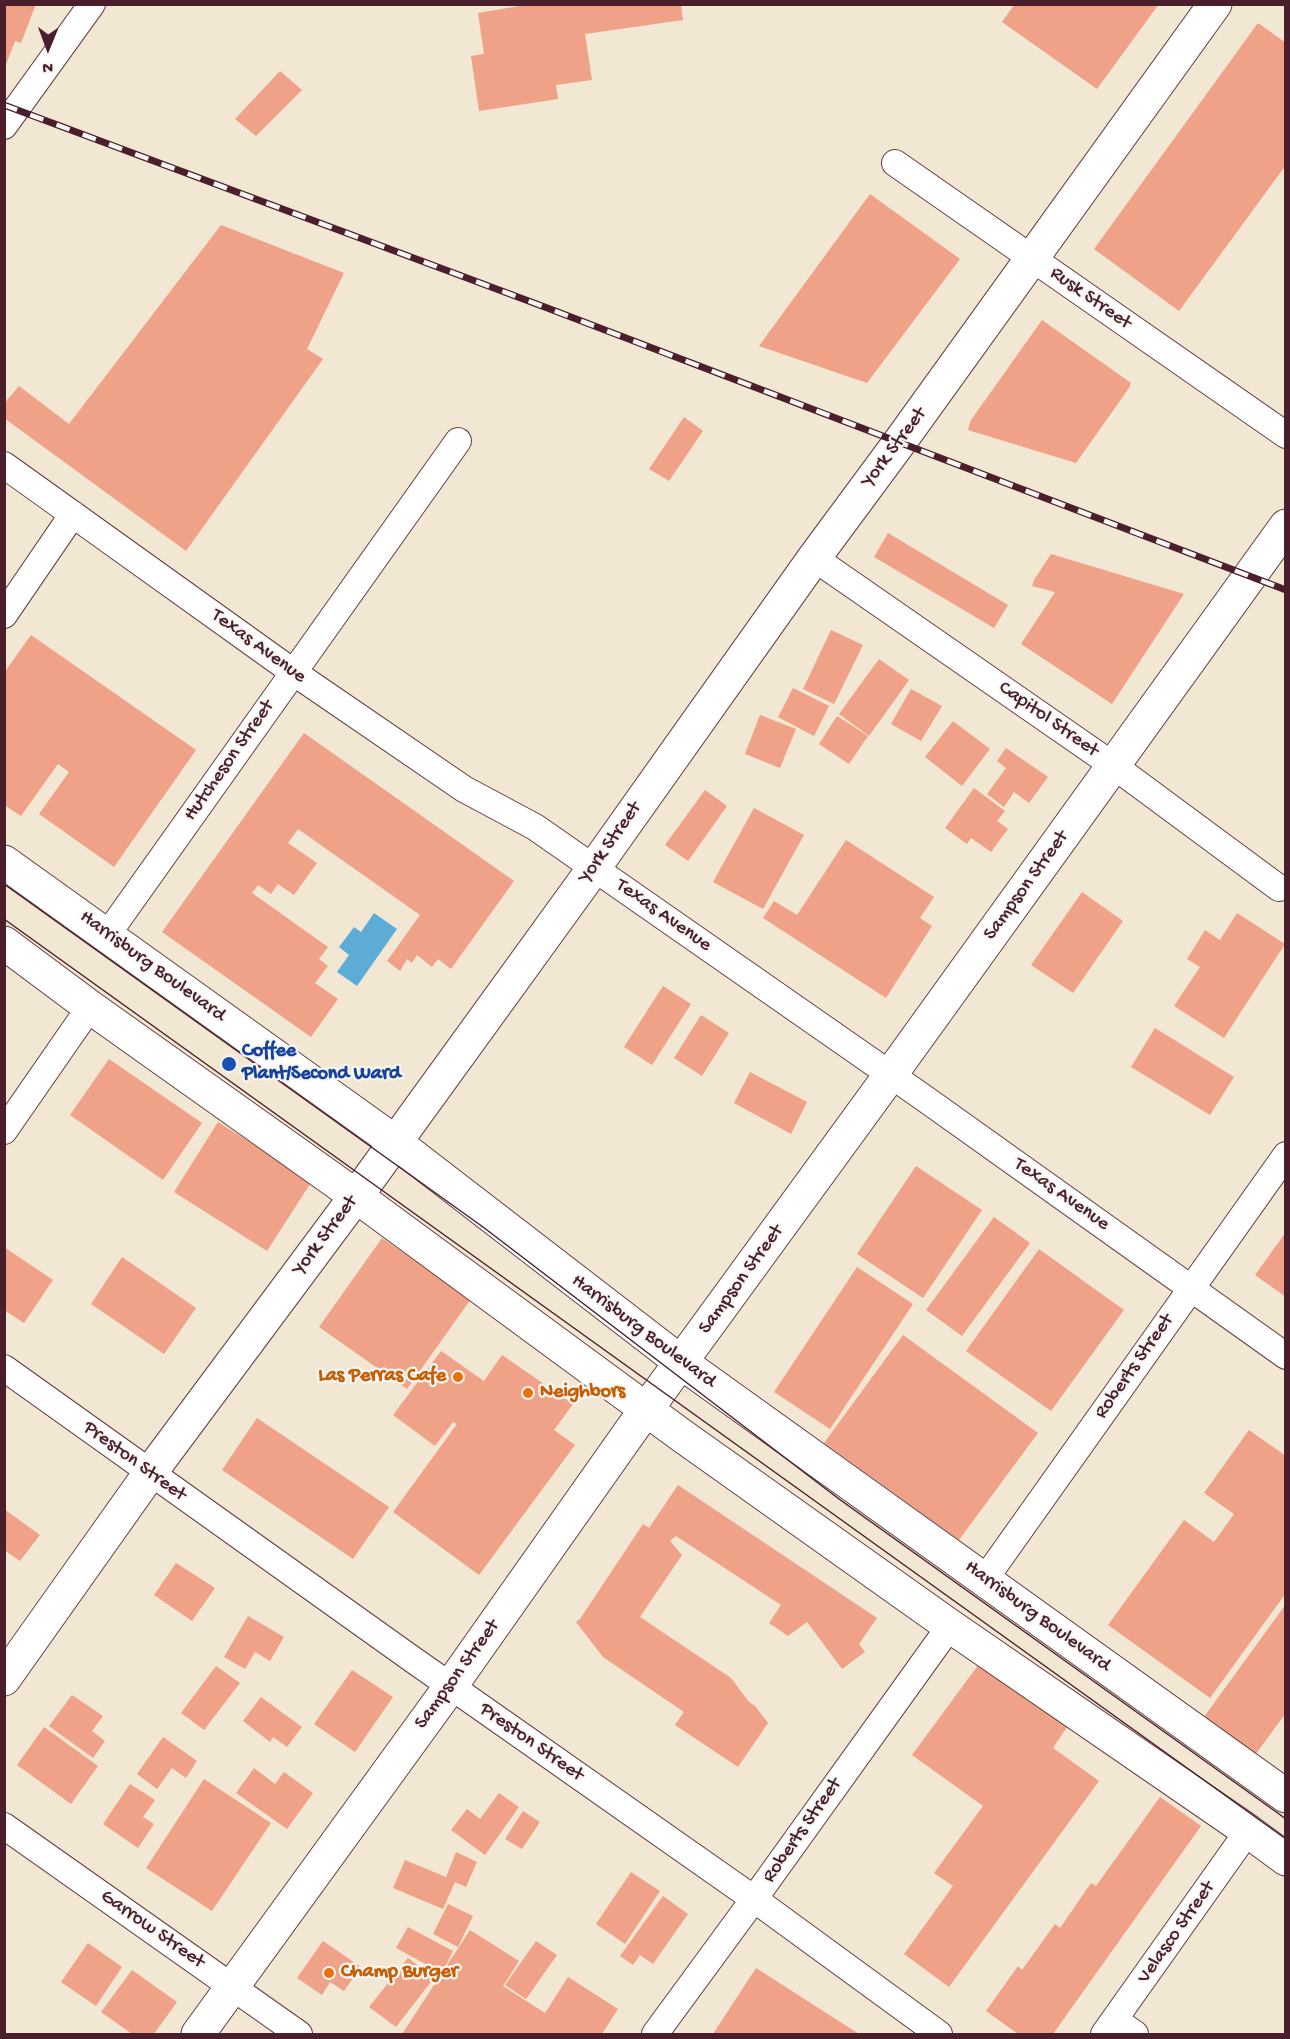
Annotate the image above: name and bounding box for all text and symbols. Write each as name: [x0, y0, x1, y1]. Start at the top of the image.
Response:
north arrow: [18, 18, 78, 78]
text: N: [42, 57, 53, 76]
street label: Rusk Street: [1045, 262, 1135, 336]
street label: York Street: [857, 403, 933, 493]
street label: Texas Avenue: [206, 604, 310, 690]
street label: Capitol Street: [993, 677, 1103, 763]
street label: Hutcheson Street: [179, 696, 281, 826]
street label: York Street: [574, 798, 648, 888]
street label: Sampson Street: [979, 826, 1075, 946]
street label: Texas Avenue: [610, 874, 716, 958]
street label: Harrisburg Boulevard: [74, 906, 230, 1028]
place label: Coffee Plant/Second Ward: [242, 1040, 401, 1087]
marker: Coffee Plant/Second Ward: [220, 1055, 238, 1073]
street label: Texas Avenue: [1008, 1153, 1114, 1237]
street label: York Street: [288, 1191, 364, 1281]
street label: Sampson Street: [694, 1220, 790, 1340]
street label: Harrisburg Boulevard: [566, 1270, 720, 1394]
street label: Roberts Street: [1090, 1310, 1180, 1424]
place label: Las Perras Cafe: [318, 1365, 446, 1389]
marker: Las Perras Cafe: [451, 1370, 465, 1384]
place label: Neighbors: [540, 1381, 625, 1405]
marker: Neighbors: [521, 1386, 535, 1400]
street label: Preston Street: [78, 1416, 190, 1508]
street label: Harrisburg Boulevard: [959, 1556, 1115, 1678]
street label: Sampson Street: [410, 1615, 506, 1735]
street label: Preston Street: [474, 1698, 588, 1788]
street label: Roberts Street: [758, 1774, 848, 1888]
street label: Velasco Street: [1133, 1877, 1221, 1989]
street label: Garrow Street: [95, 1885, 209, 1975]
place label: Champ Burger: [341, 1961, 458, 1985]
marker: Champ Burger: [322, 1966, 336, 1980]

